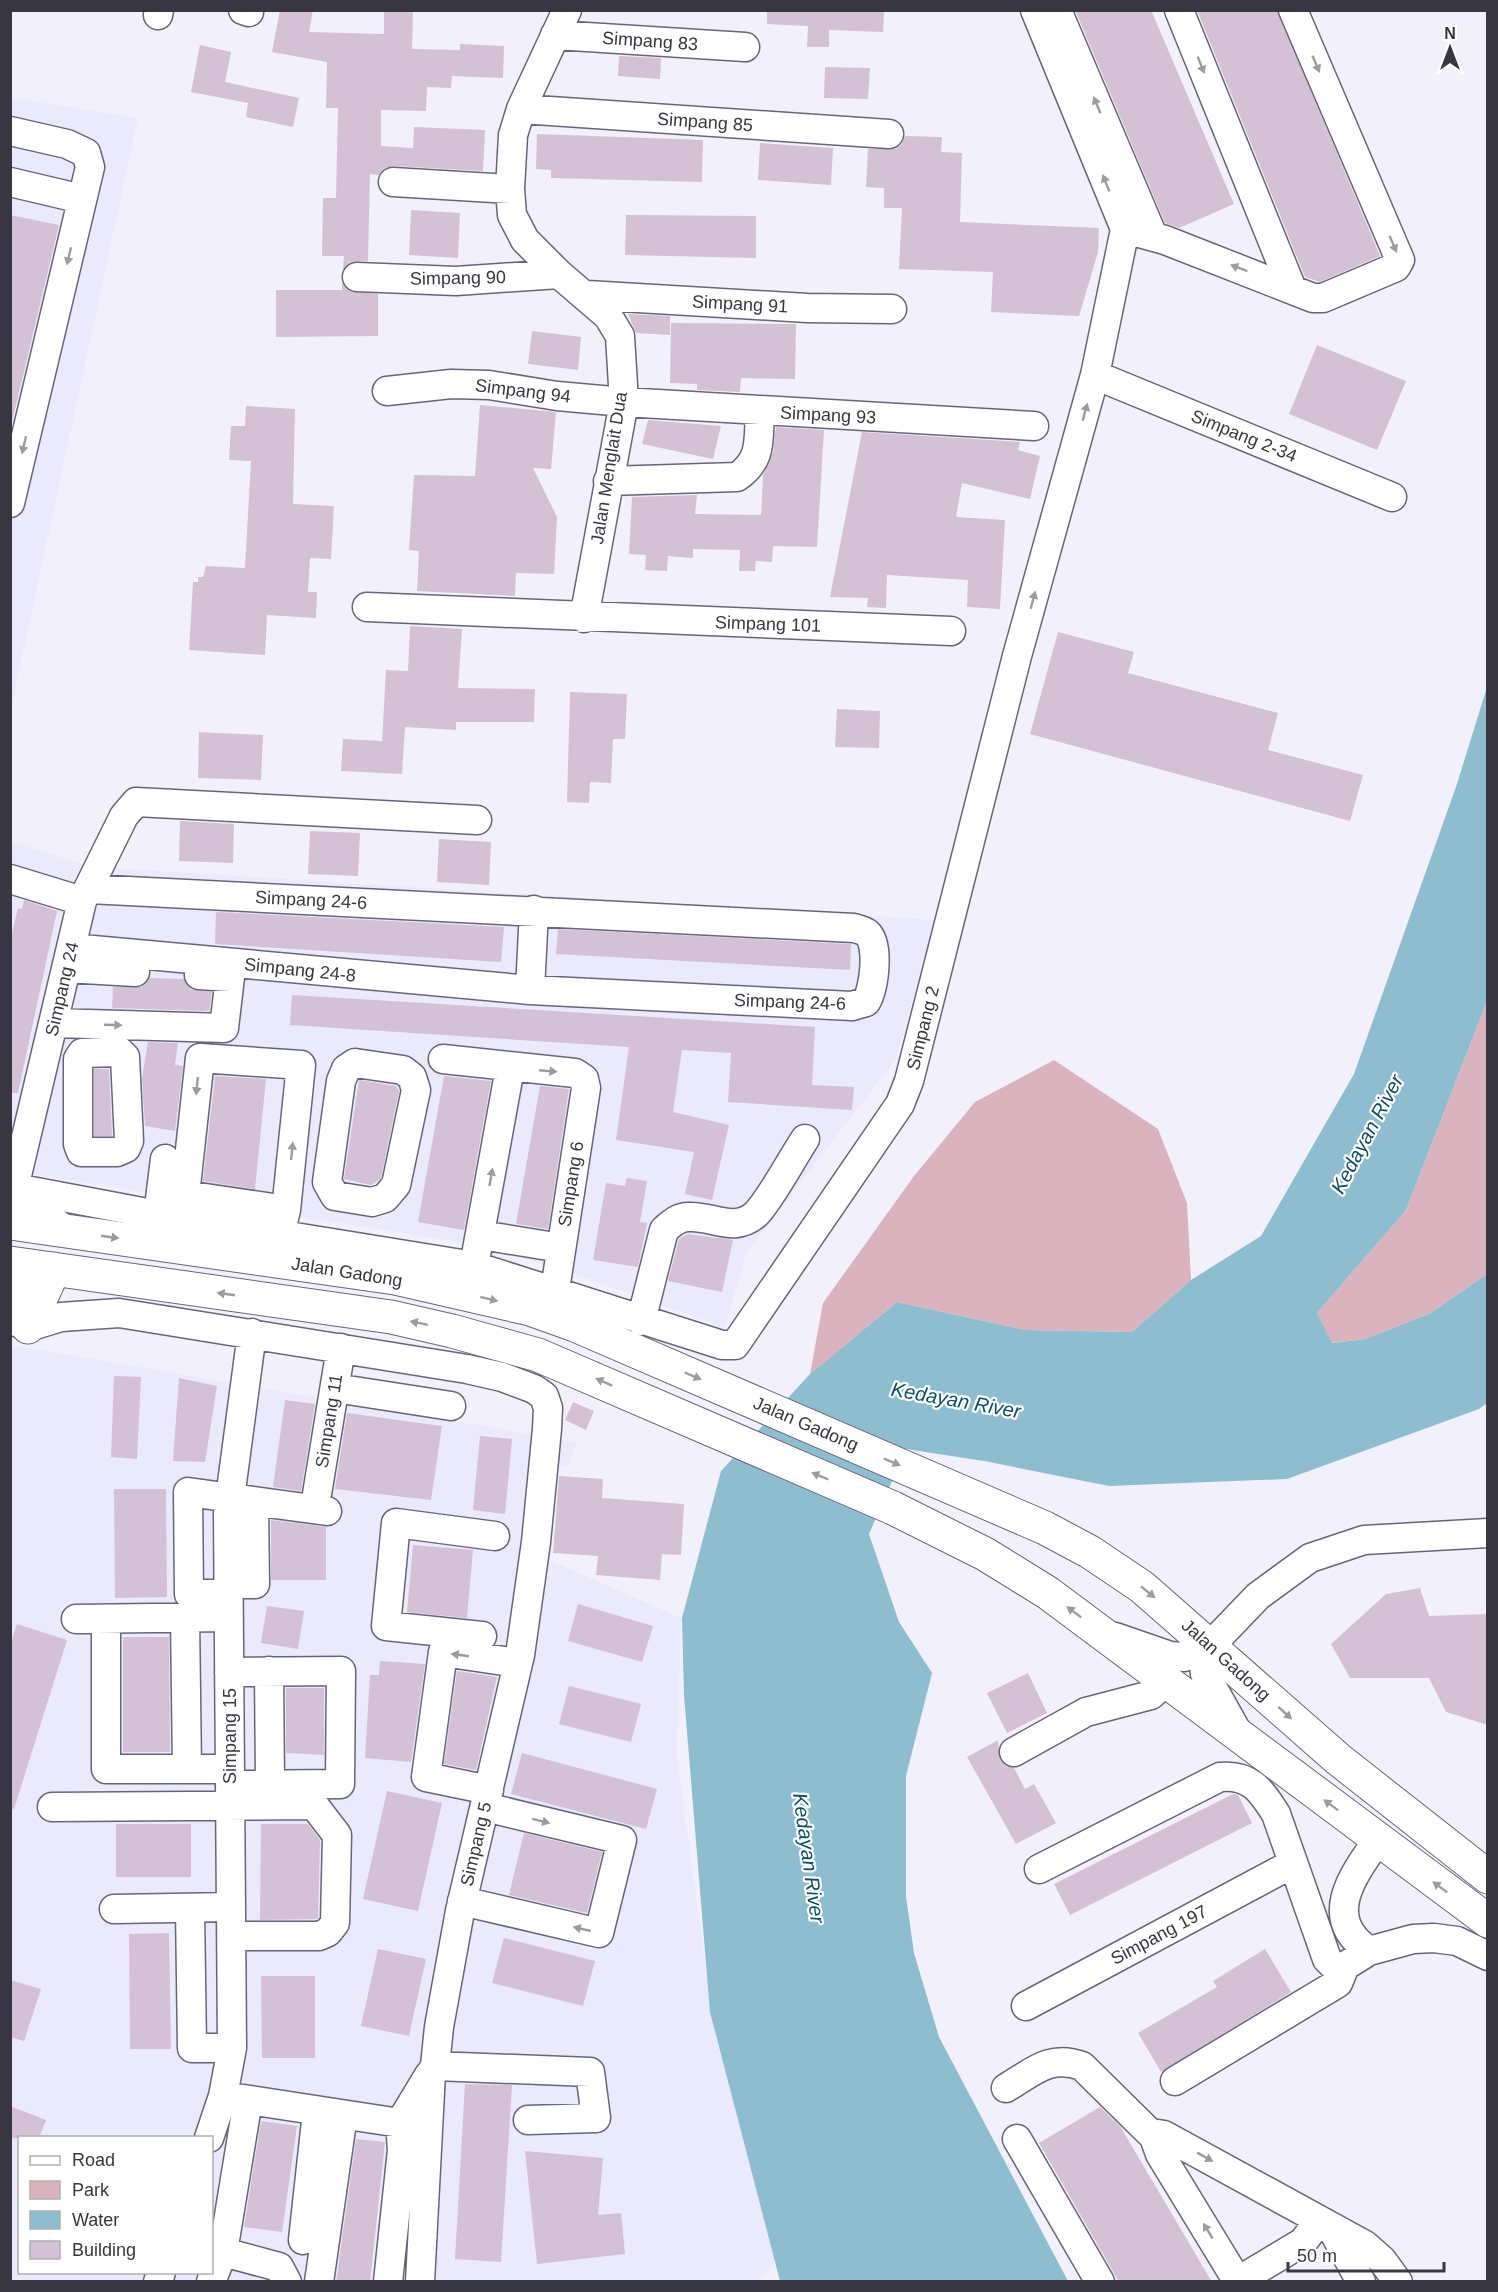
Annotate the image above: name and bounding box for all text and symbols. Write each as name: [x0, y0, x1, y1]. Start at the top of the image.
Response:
north arrow: [1420, 18, 1480, 78]
text: N: [1444, 25, 1456, 42]
street label: Simpang 83: [601, 28, 699, 54]
one-way arrow: [1196, 56, 1206, 74]
one-way arrow: [1312, 56, 1321, 73]
one-way arrow: [1092, 95, 1102, 113]
street label: Simpang 85: [656, 109, 754, 135]
one-way arrow: [1101, 174, 1111, 192]
one-way arrow: [1388, 235, 1398, 253]
one-way arrow: [64, 246, 73, 265]
one-way arrow: [1230, 263, 1248, 273]
street label: Simpang 90: [410, 267, 506, 289]
street label: Simpang 91: [692, 291, 788, 317]
street label: Simpang 94: [474, 375, 572, 407]
street label: Jalan Menglait Dua: [587, 389, 631, 546]
street label: Simpang 93: [780, 402, 876, 428]
one-way arrow: [1080, 403, 1090, 421]
street label: Simpang 2-34: [1188, 406, 1300, 466]
one-way arrow: [19, 436, 29, 455]
one-way arrow: [1028, 591, 1038, 609]
street label: Simpang 101: [715, 612, 821, 636]
street label: Simpang 24-6: [255, 887, 367, 913]
street label: Simpang 24: [41, 940, 83, 1038]
street label: Simpang 24-8: [243, 954, 357, 986]
street label: Simpang 2: [903, 984, 943, 1072]
street label: Simpang 24-6: [734, 990, 846, 1014]
one-way arrow: [103, 1020, 122, 1029]
one-way arrow: [538, 1066, 557, 1076]
water label: Kedayan River: [1326, 1070, 1408, 1197]
one-way arrow: [192, 1077, 202, 1096]
street label: Simpang 6: [554, 1140, 588, 1228]
one-way arrow: [287, 1142, 297, 1161]
one-way arrow: [487, 1168, 496, 1187]
one-way arrow: [101, 1233, 120, 1242]
street label: Jalan Gadong: [290, 1253, 404, 1291]
one-way arrow: [217, 1289, 236, 1298]
one-way arrow: [480, 1294, 498, 1304]
one-way arrow: [409, 1318, 428, 1327]
one-way arrow: [685, 1371, 703, 1381]
street label: Simpang 11: [312, 1373, 346, 1469]
one-way arrow: [595, 1377, 613, 1387]
water label: Kedayan River: [889, 1378, 1024, 1422]
street label: Jalan Gadong: [751, 1393, 861, 1455]
one-way arrow: [883, 1457, 901, 1467]
one-way arrow: [811, 1471, 829, 1481]
one-way arrow: [1141, 1585, 1156, 1598]
one-way arrow: [1067, 1607, 1082, 1619]
street label: Jalan Gadong: [1178, 1615, 1274, 1705]
one-way arrow: [450, 1650, 469, 1659]
street label: Simpang 15: [220, 1688, 240, 1784]
one-way arrow: [1277, 1706, 1292, 1719]
water label: Kedayan River: [789, 1792, 829, 1926]
one-way arrow: [1323, 1799, 1339, 1811]
street label: Simpang 5: [457, 1800, 495, 1888]
one-way arrow: [532, 1817, 551, 1827]
one-way arrow: [1433, 1881, 1448, 1893]
street label: Simpang 197: [1107, 1901, 1211, 1969]
one-way arrow: [572, 1924, 591, 1933]
legend: [18, 2136, 213, 2274]
text: Road: [72, 2150, 115, 2170]
one-way arrow: [1196, 2152, 1213, 2162]
text: Park: [72, 2180, 110, 2200]
text: Water: [72, 2210, 119, 2230]
one-way arrow: [1202, 2223, 1213, 2239]
scale bar: [1288, 2235, 1444, 2273]
text: Building: [72, 2240, 136, 2260]
text: 50 m: [1297, 2246, 1337, 2266]

